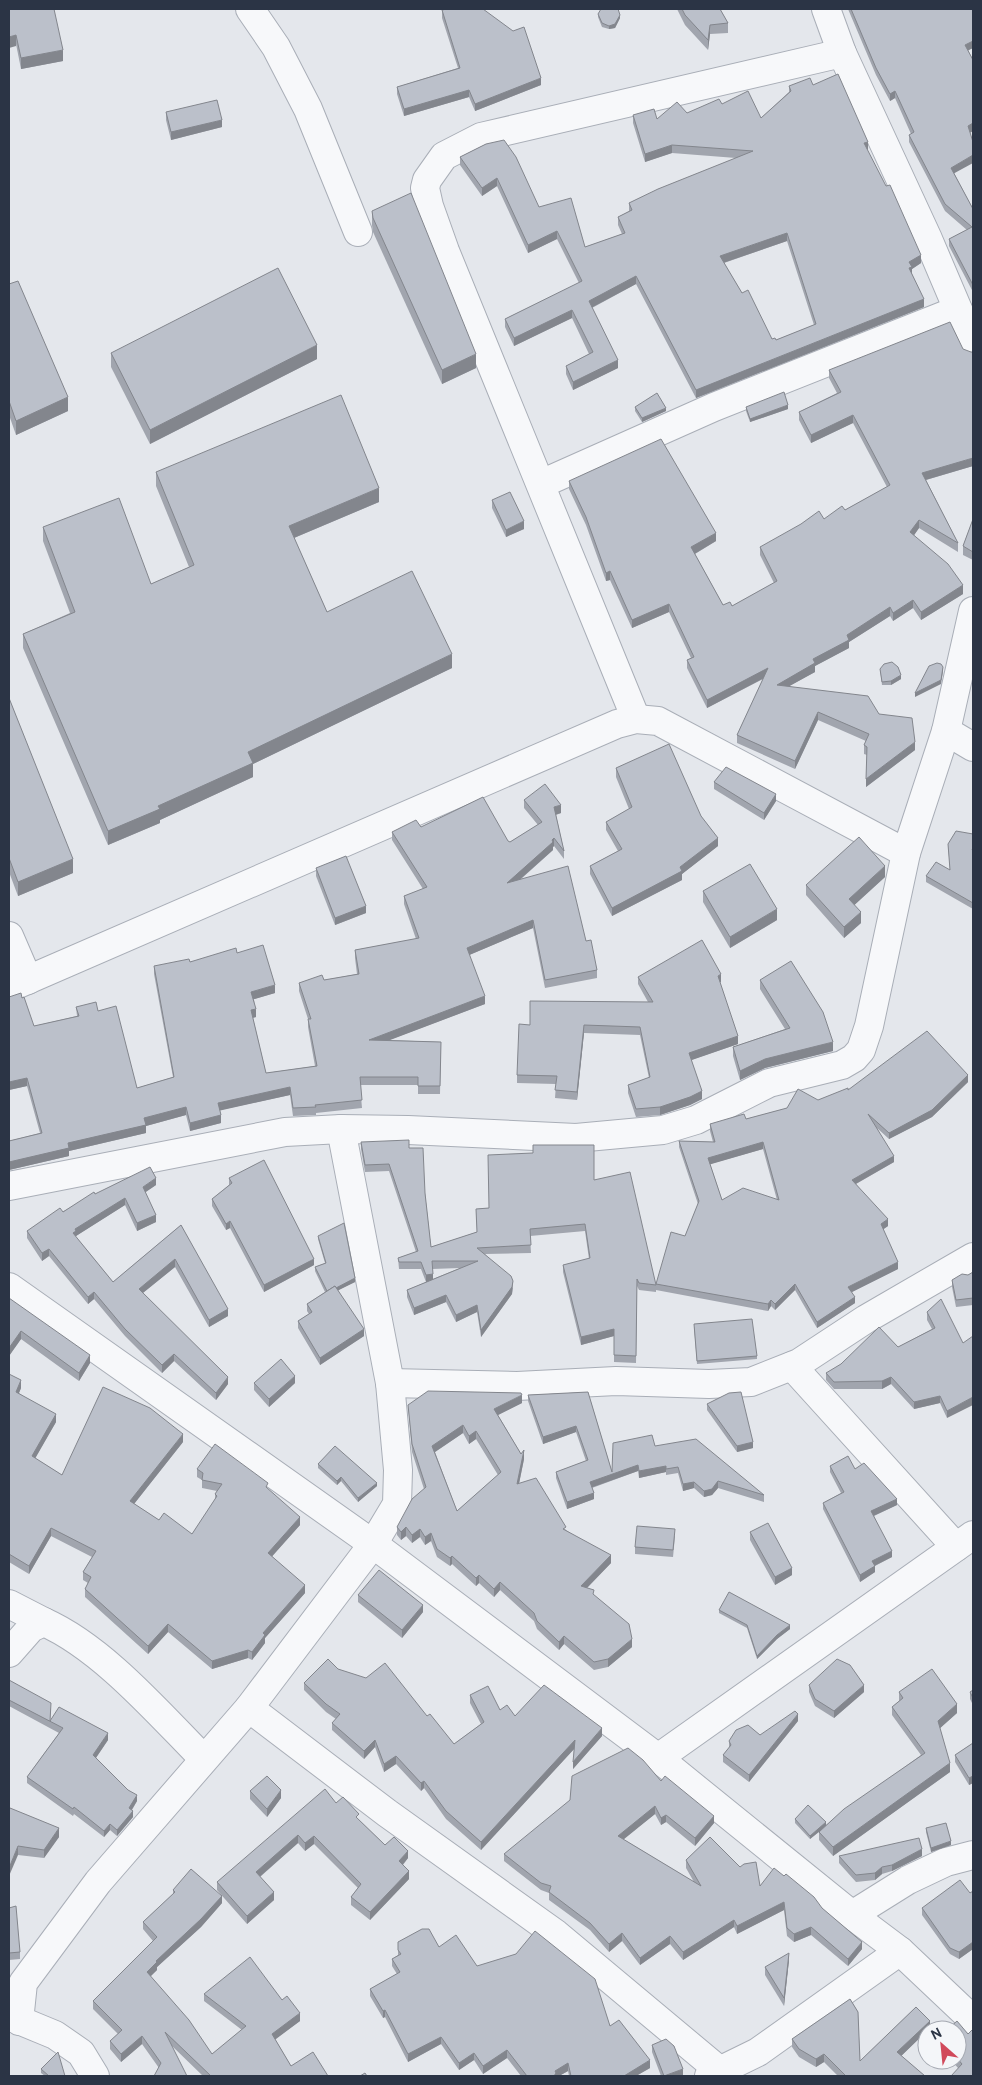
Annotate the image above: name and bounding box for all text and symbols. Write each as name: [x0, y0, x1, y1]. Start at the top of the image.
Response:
north arrow: [917, 2020, 967, 2070]
text: N: [928, 2025, 945, 2045]

